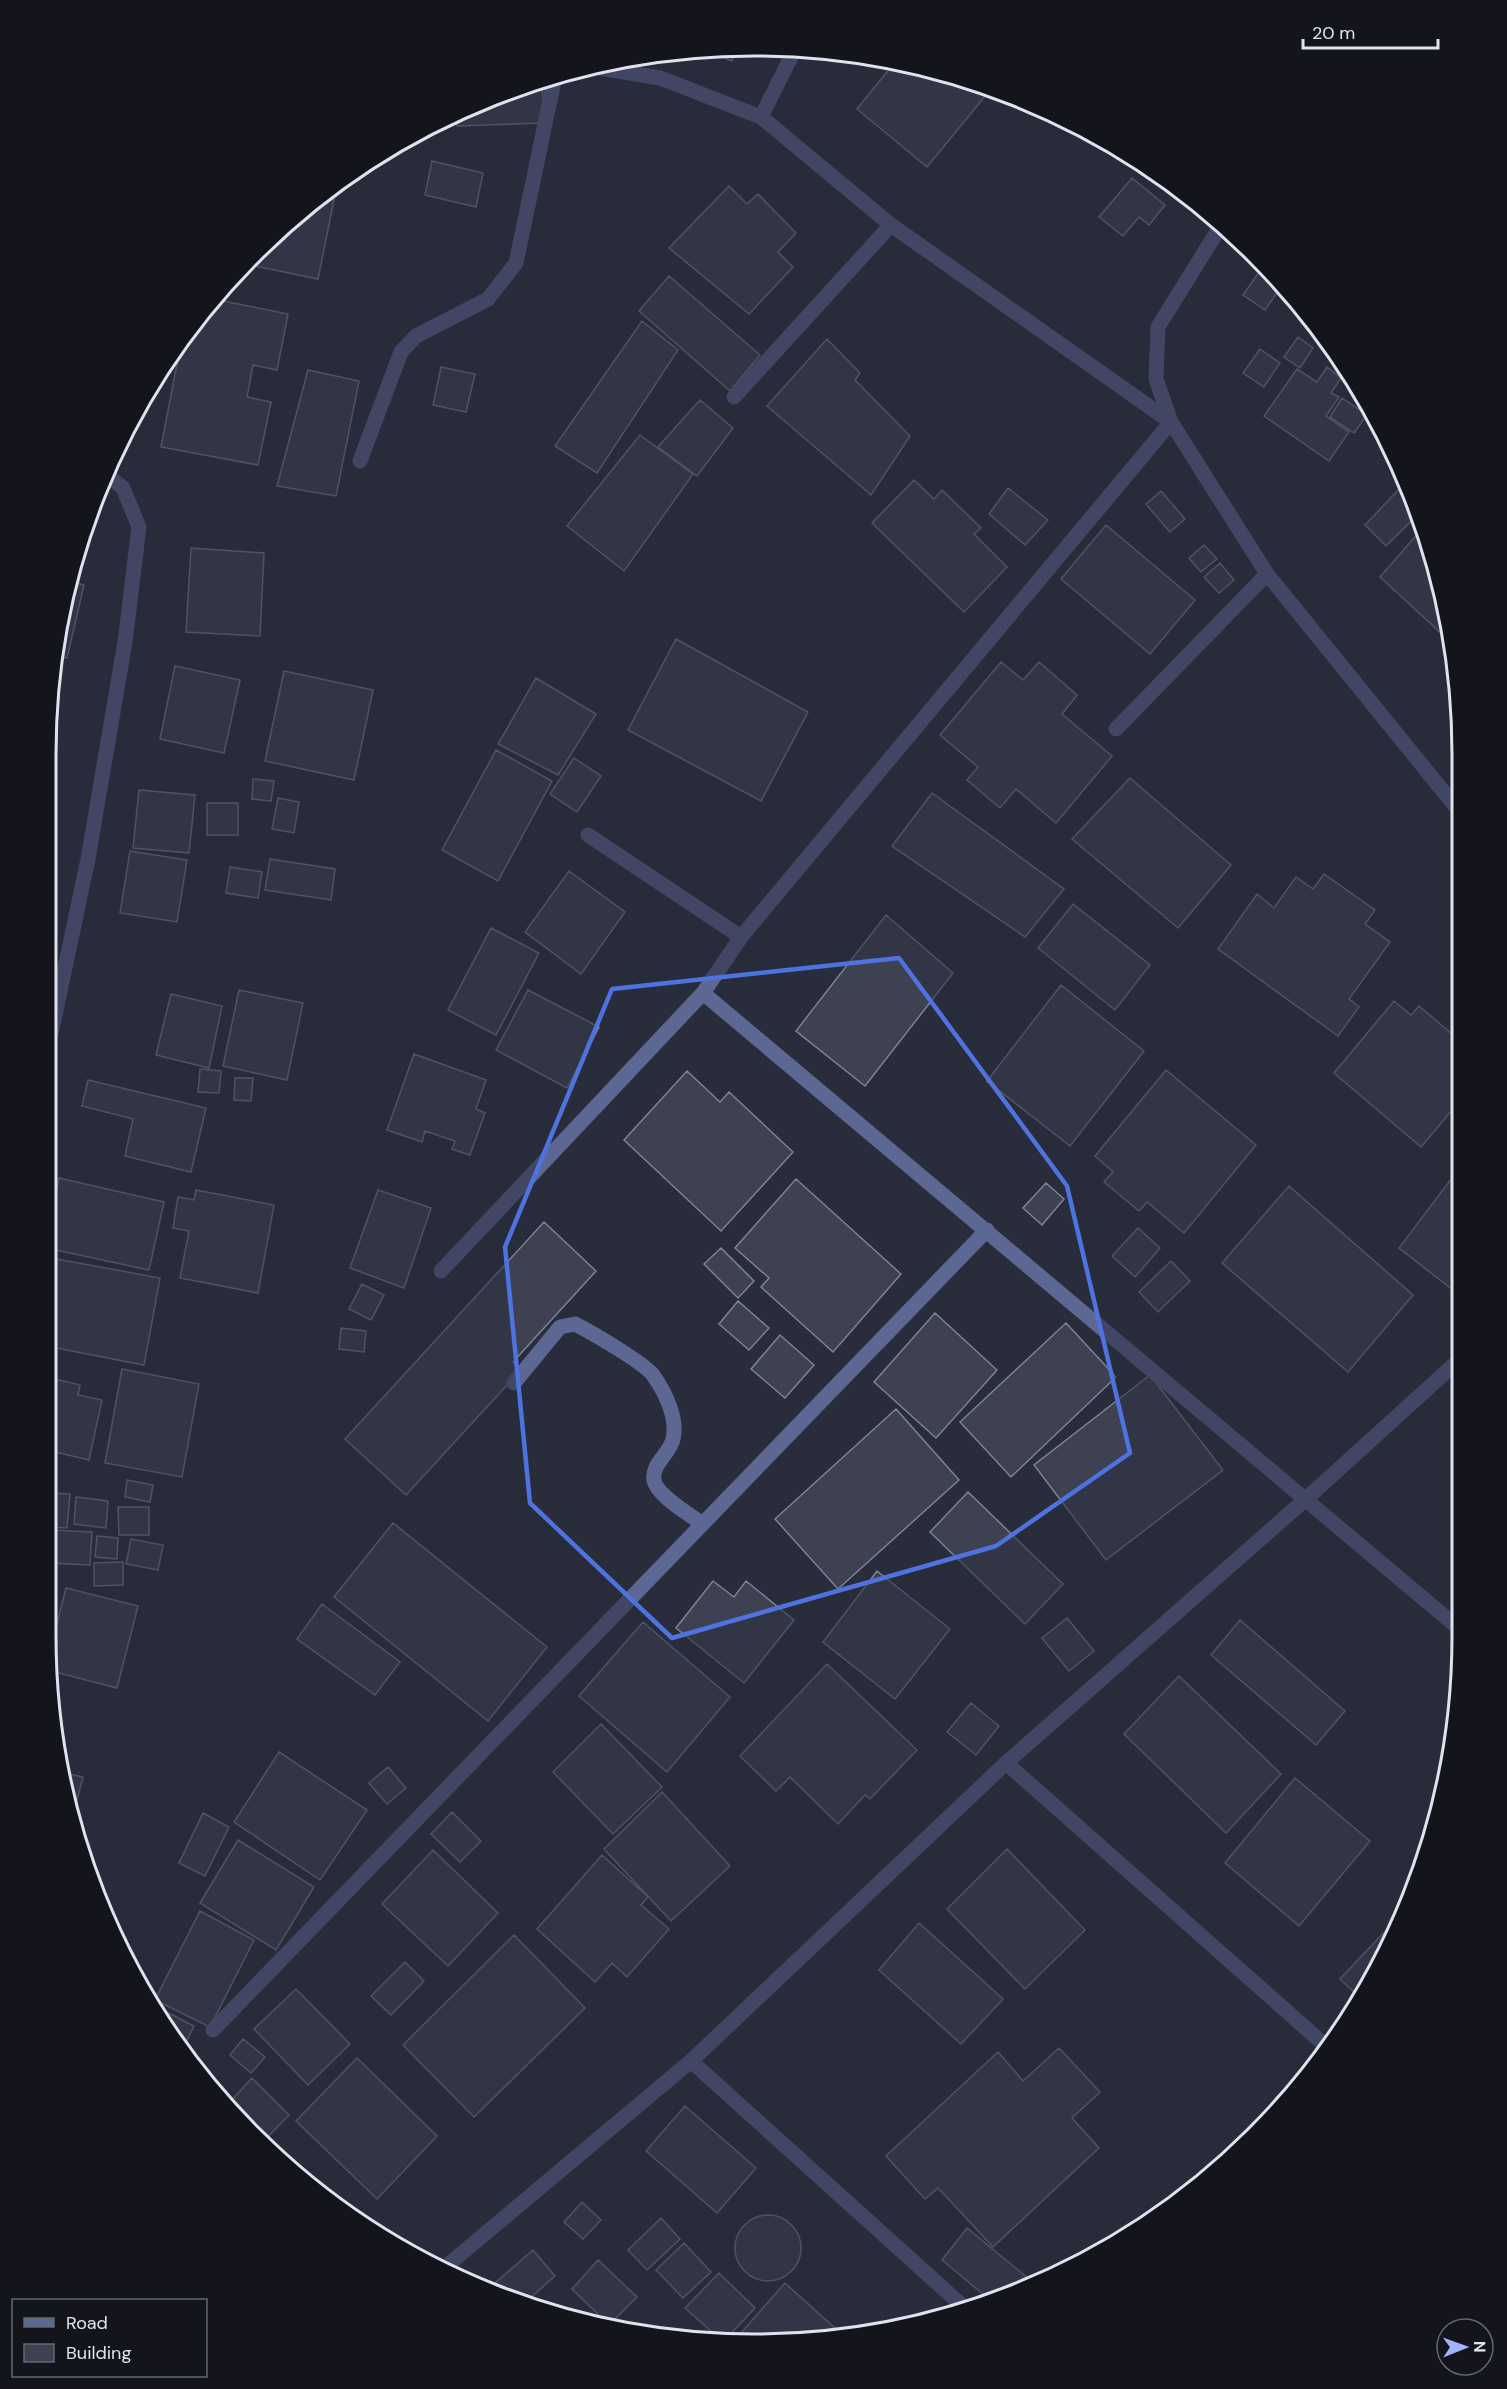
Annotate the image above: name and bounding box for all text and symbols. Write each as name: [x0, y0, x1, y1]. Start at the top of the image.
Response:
scale bar: [1303, 12, 1438, 50]
text: 20 m: [1312, 21, 1355, 45]
legend: [12, 2299, 207, 2377]
text: Road: [66, 2311, 108, 2335]
north arrow: [1435, 2317, 1495, 2377]
text: Building: [66, 2341, 131, 2365]
text: N: [1469, 2341, 1490, 2353]

